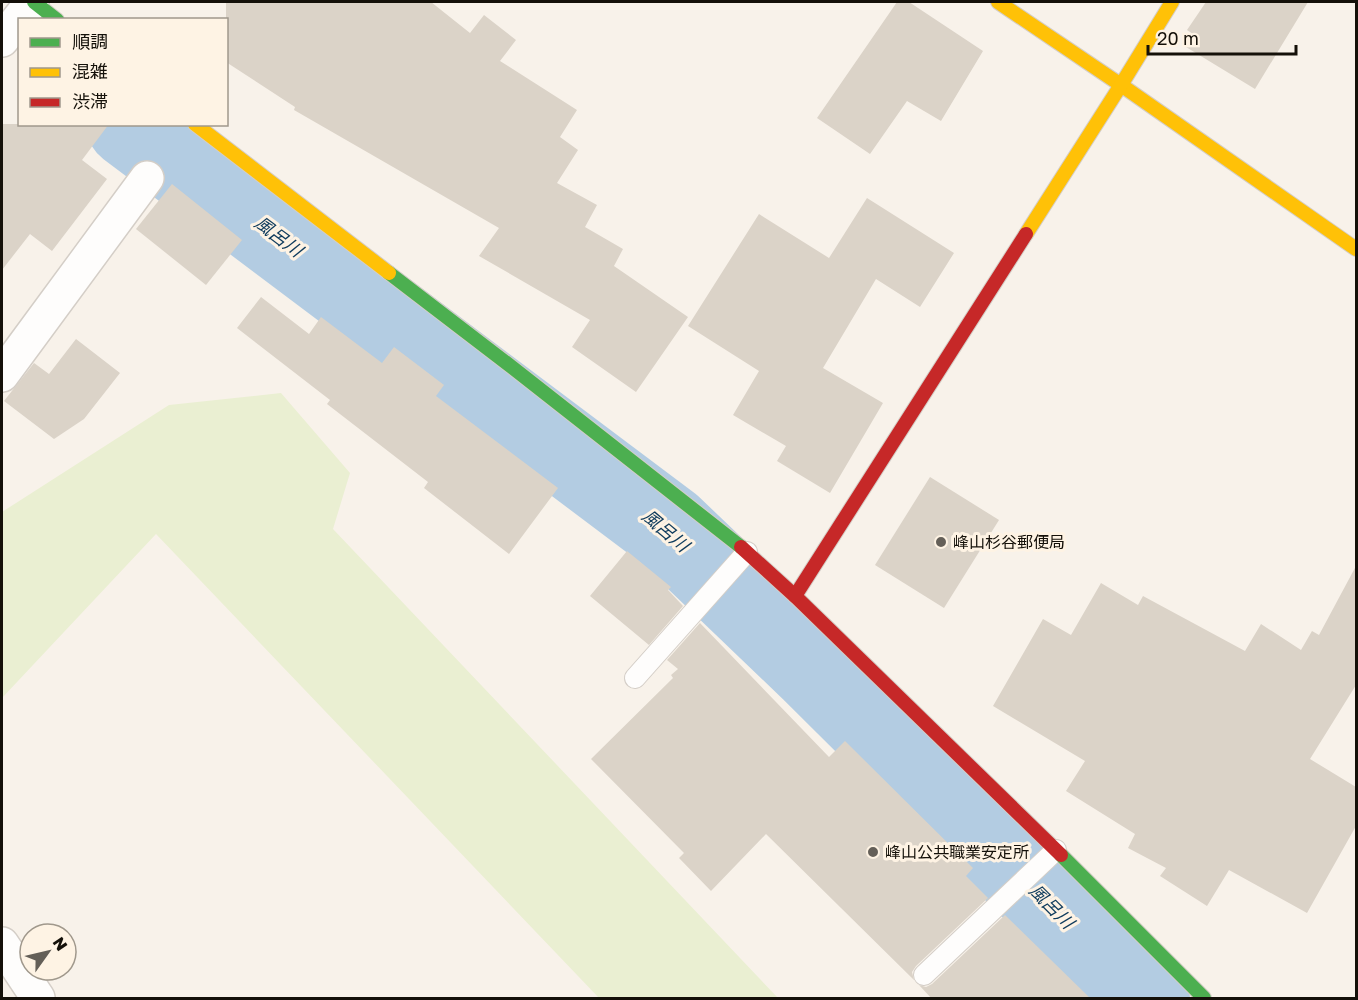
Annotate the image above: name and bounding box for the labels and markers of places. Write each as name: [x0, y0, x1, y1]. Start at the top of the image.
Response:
place label: 峰山杉谷郵便局: [953, 532, 1065, 552]
marker: 峰山杉谷郵便局: [934, 535, 948, 549]
place label: 峰山公共職業安定所: [885, 842, 1029, 862]
marker: 峰山公共職業安定所: [866, 845, 880, 859]

